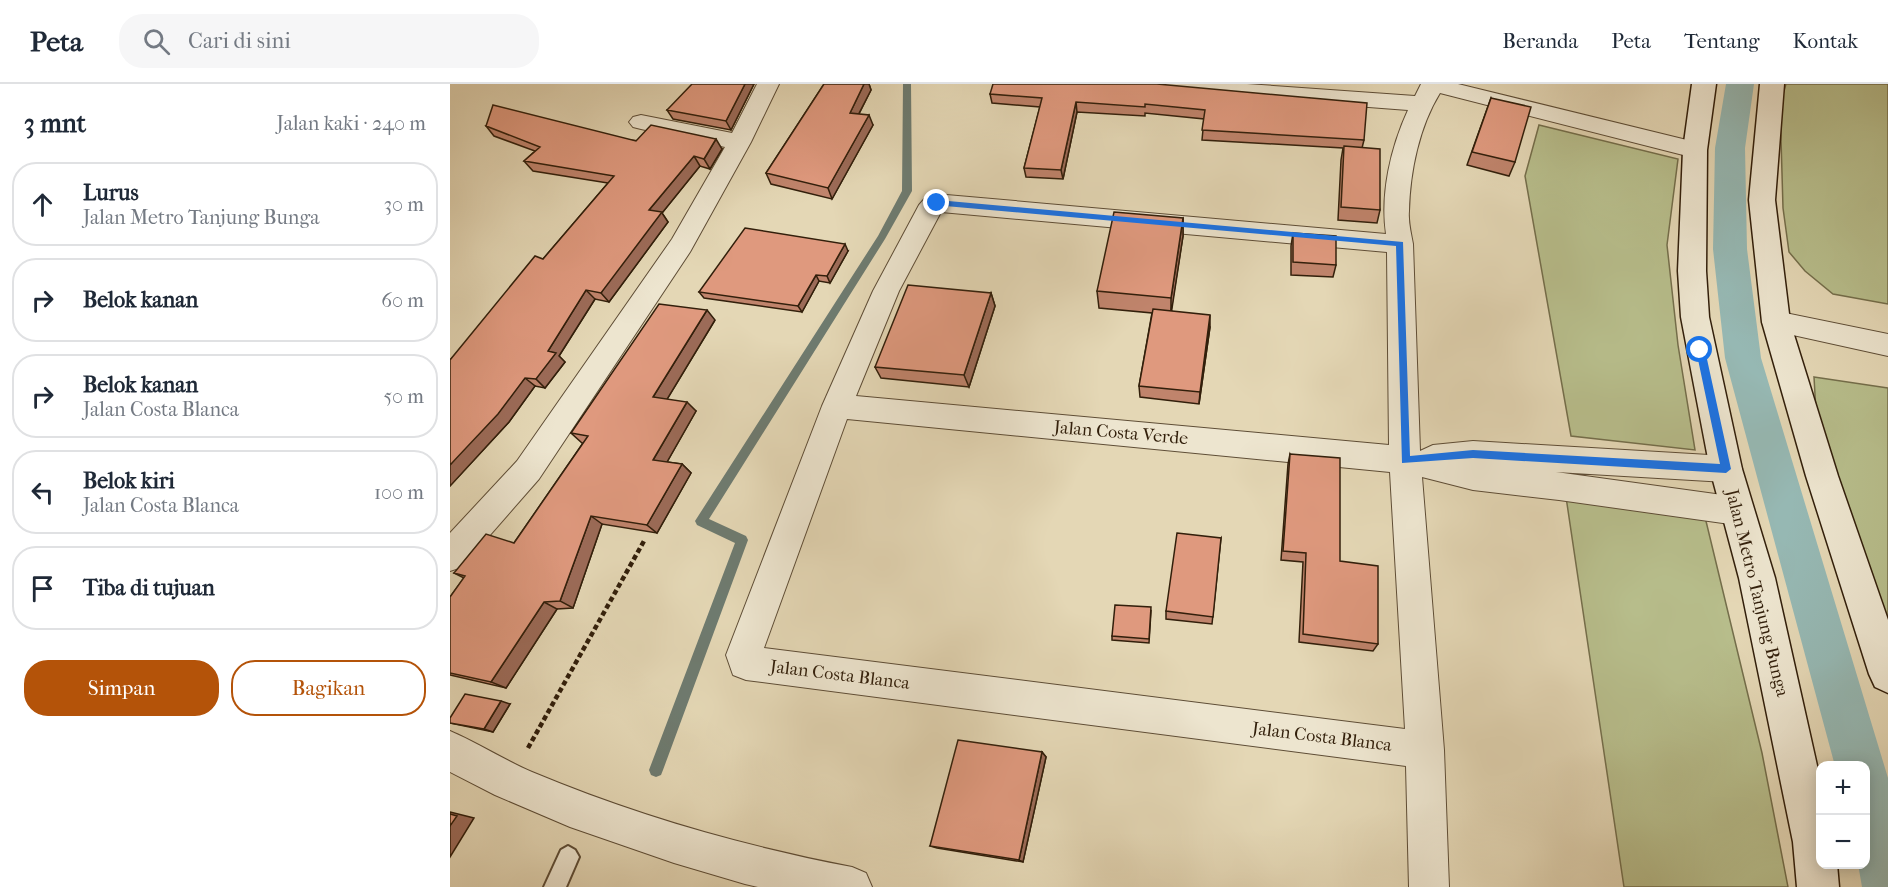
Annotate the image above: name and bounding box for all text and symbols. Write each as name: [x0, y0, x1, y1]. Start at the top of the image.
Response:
search box: [119, 14, 539, 68]
text: Peta: [30, 25, 83, 58]
icon: search: [140, 25, 173, 58]
text: Cari di sini: [188, 28, 291, 54]
text: Beranda: [1502, 29, 1578, 53]
text: Peta: [1611, 29, 1651, 53]
text: Tentang: [1684, 29, 1760, 53]
text: Kontak: [1793, 29, 1858, 53]
text: 3 mnt: [24, 108, 86, 139]
text: Jalan kaki · 240 m: [277, 112, 426, 135]
text: Lurus: [83, 180, 139, 206]
icon: ahead: [26, 188, 59, 221]
route end: [923, 189, 949, 215]
text: 30 m: [384, 193, 424, 216]
text: Jalan Metro Tanjung Bunga: [83, 206, 319, 229]
icon: right: [26, 284, 59, 317]
text: Belok kanan: [83, 287, 198, 313]
text: 60 m: [381, 289, 424, 312]
route start: [1686, 336, 1712, 362]
text: Belok kanan: [83, 372, 198, 398]
icon: right: [26, 380, 59, 413]
text: 50 m: [383, 385, 424, 408]
text: Jalan Costa Blanca: [83, 398, 239, 421]
street label: Jalan Costa Verde: [1051, 417, 1189, 449]
text: Belok kiri: [83, 468, 175, 494]
icon: left: [26, 476, 59, 509]
text: 100 m: [374, 481, 424, 504]
street label: Jalan Metro Tanjung Bunga: [1721, 485, 1793, 699]
text: Jalan Costa Blanca: [83, 494, 239, 517]
icon: arrive: [26, 572, 59, 605]
text: Tiba di tujuan: [83, 575, 215, 601]
street label: Jalan Costa Blanca: [767, 656, 912, 694]
button: Simpan: [24, 660, 219, 716]
button: Bagikan: [231, 660, 426, 716]
street label: Jalan Costa Blanca: [1249, 718, 1394, 756]
map controls: [1816, 761, 1870, 869]
button: +: [1816, 761, 1870, 815]
button: −: [1816, 815, 1870, 869]

